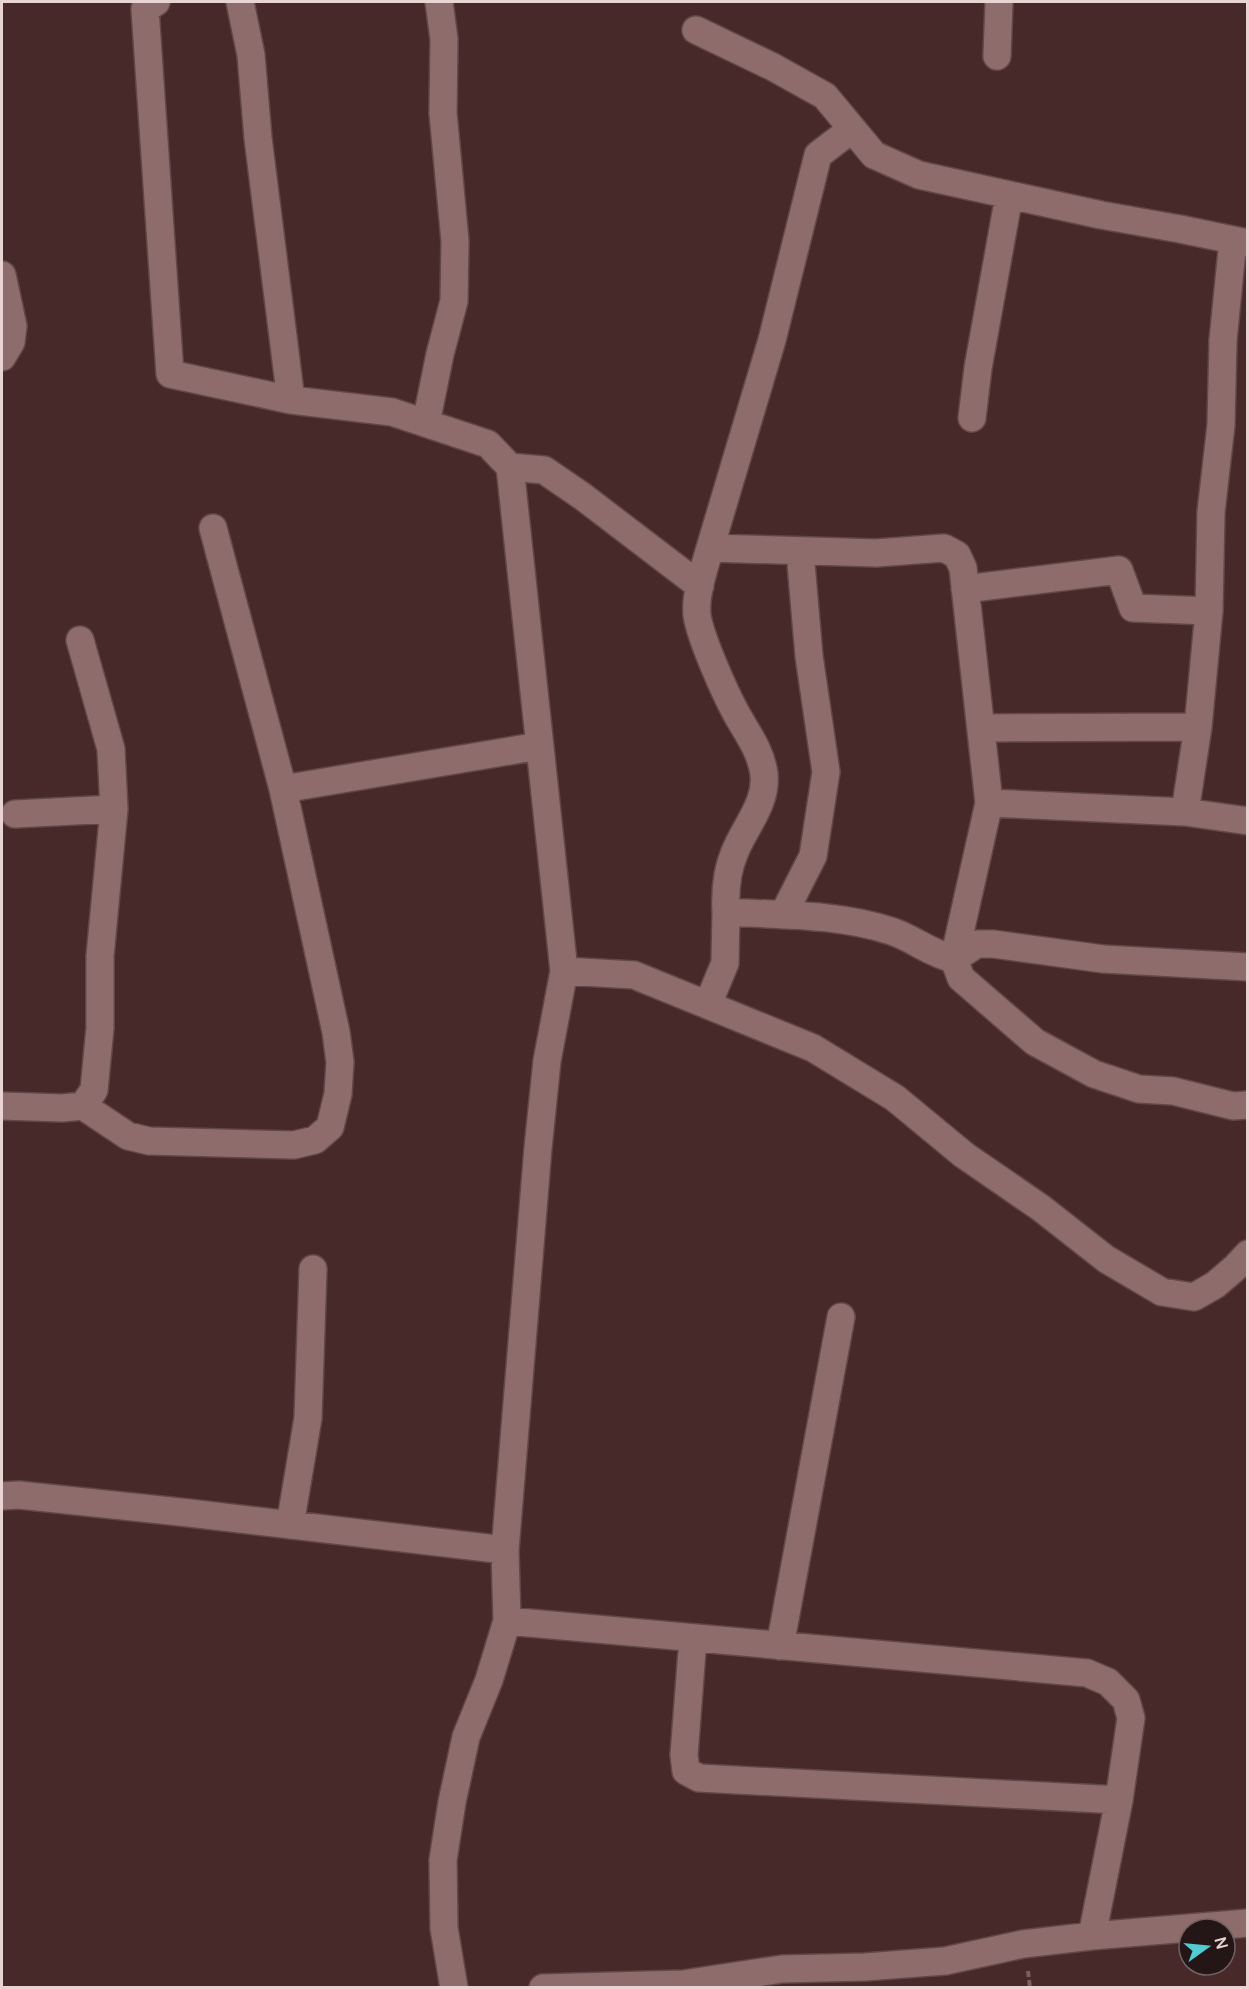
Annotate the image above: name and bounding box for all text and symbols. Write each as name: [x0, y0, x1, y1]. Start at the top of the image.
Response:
north arrow: [1177, 1917, 1237, 1977]
text: N: [1209, 1935, 1234, 1952]

